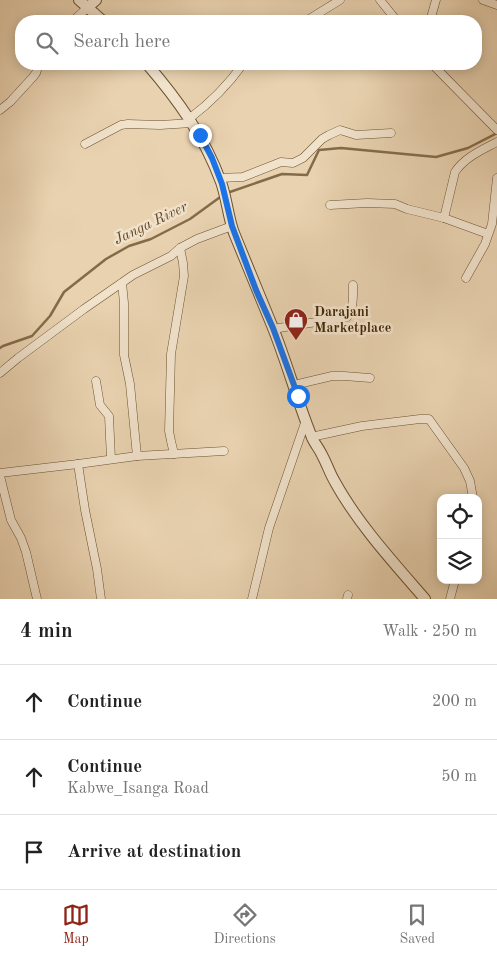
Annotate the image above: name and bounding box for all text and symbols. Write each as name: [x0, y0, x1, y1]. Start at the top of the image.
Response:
search box: [15, 15, 482, 70]
icon: search: [33, 29, 61, 57]
text: Search here: [73, 33, 170, 52]
route end: [189, 124, 212, 147]
water label: Janga River: [112, 200, 191, 248]
place label: Darajani Marketplace: [314, 305, 391, 335]
shop icon: Darajani Marketplace: [283, 307, 309, 341]
route start: [287, 385, 310, 408]
map controls: [437, 494, 482, 584]
button: locate: [437, 494, 482, 539]
button: layers: [437, 539, 482, 584]
text: 4 min: [20, 621, 73, 642]
text: Walk · 250 m: [382, 624, 477, 640]
icon: ahead: [20, 688, 48, 716]
text: Continue: [67, 693, 142, 712]
text: 200 m: [432, 694, 477, 710]
text: Continue: [67, 758, 142, 777]
icon: ahead: [20, 763, 48, 791]
text: 50 m: [441, 769, 477, 785]
text: Kabwe_Isanga Road: [67, 781, 209, 797]
icon: arrive: [20, 838, 48, 866]
text: Arrive at destination: [67, 843, 241, 862]
tab: Map: [62, 901, 90, 948]
tab: Directions: [214, 901, 276, 948]
tab: Saved: [399, 901, 435, 948]

